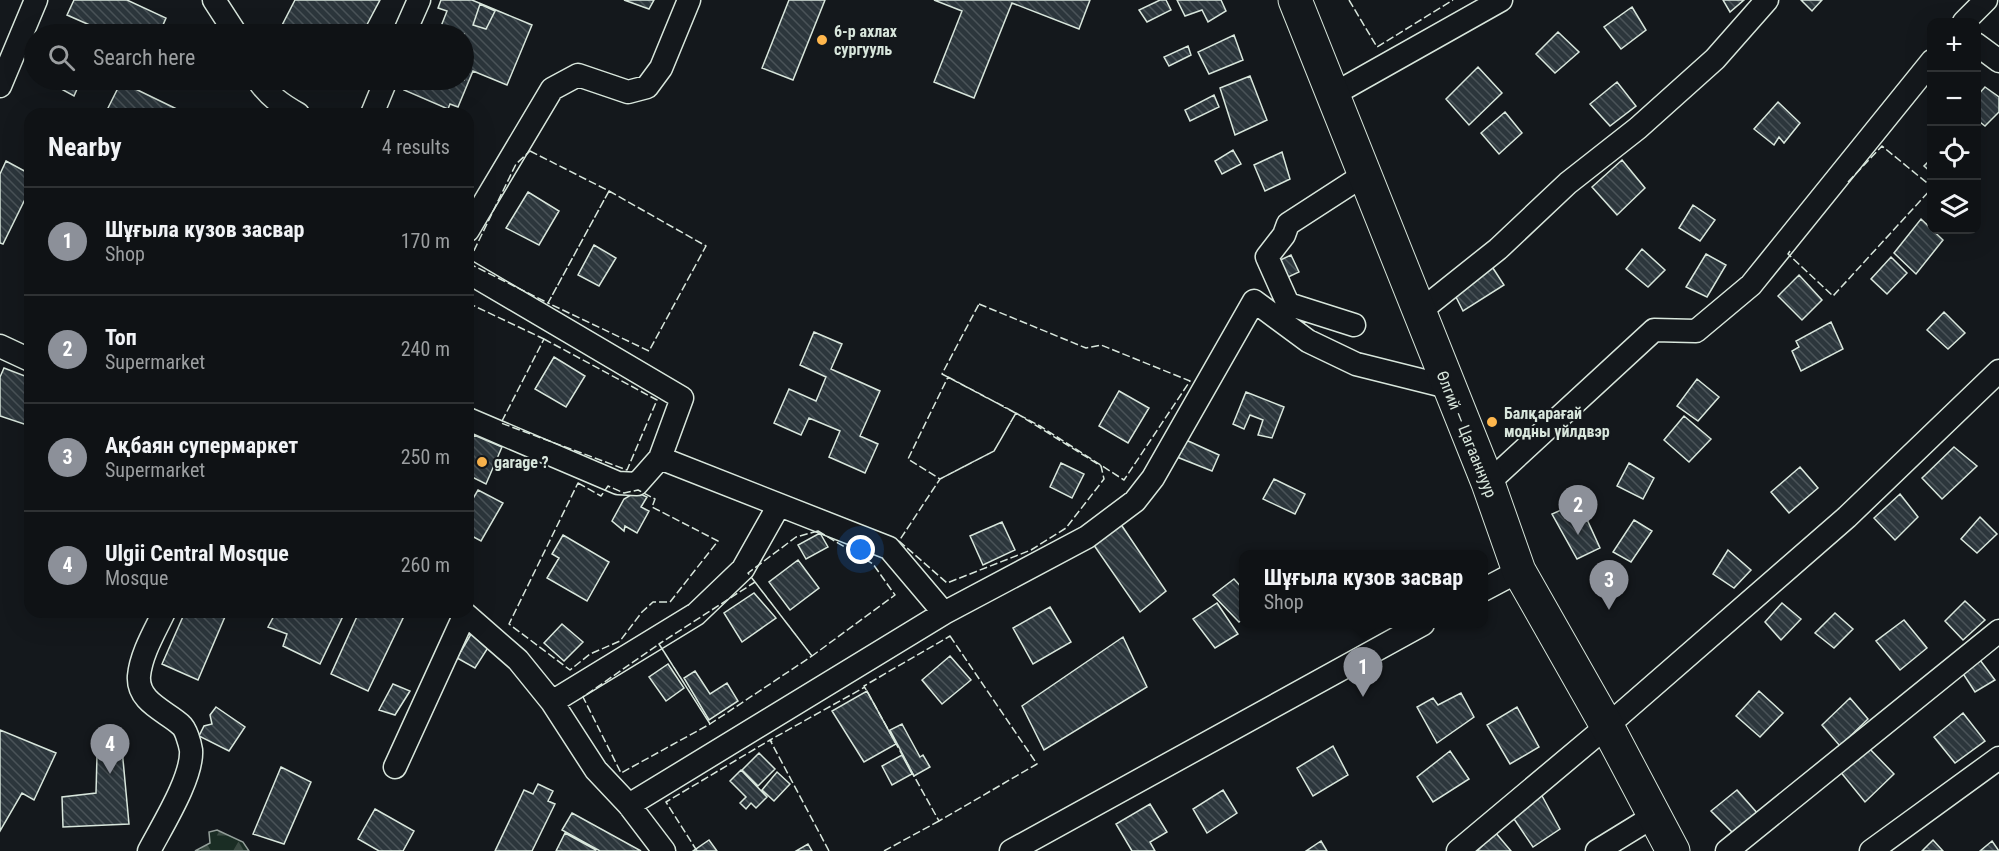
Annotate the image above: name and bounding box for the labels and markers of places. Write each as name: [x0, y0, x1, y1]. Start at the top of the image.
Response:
place label: 6-р ахлах сургууль: [834, 22, 898, 59]
marker: 6-р ахлах сургууль: [815, 33, 829, 47]
place label: Балқарағай модны үйлдвэр: [1504, 404, 1610, 441]
marker: Балқарағай модны үйлдвэр: [1485, 415, 1499, 429]
place label: garage ?: [494, 453, 549, 472]
marker: garage ?: [475, 455, 489, 469]
pin: 2: [1558, 486, 1598, 535]
pin: 3: [1590, 560, 1628, 610]
pin: 1: [1344, 648, 1382, 697]
pin: 4: [90, 724, 130, 774]

